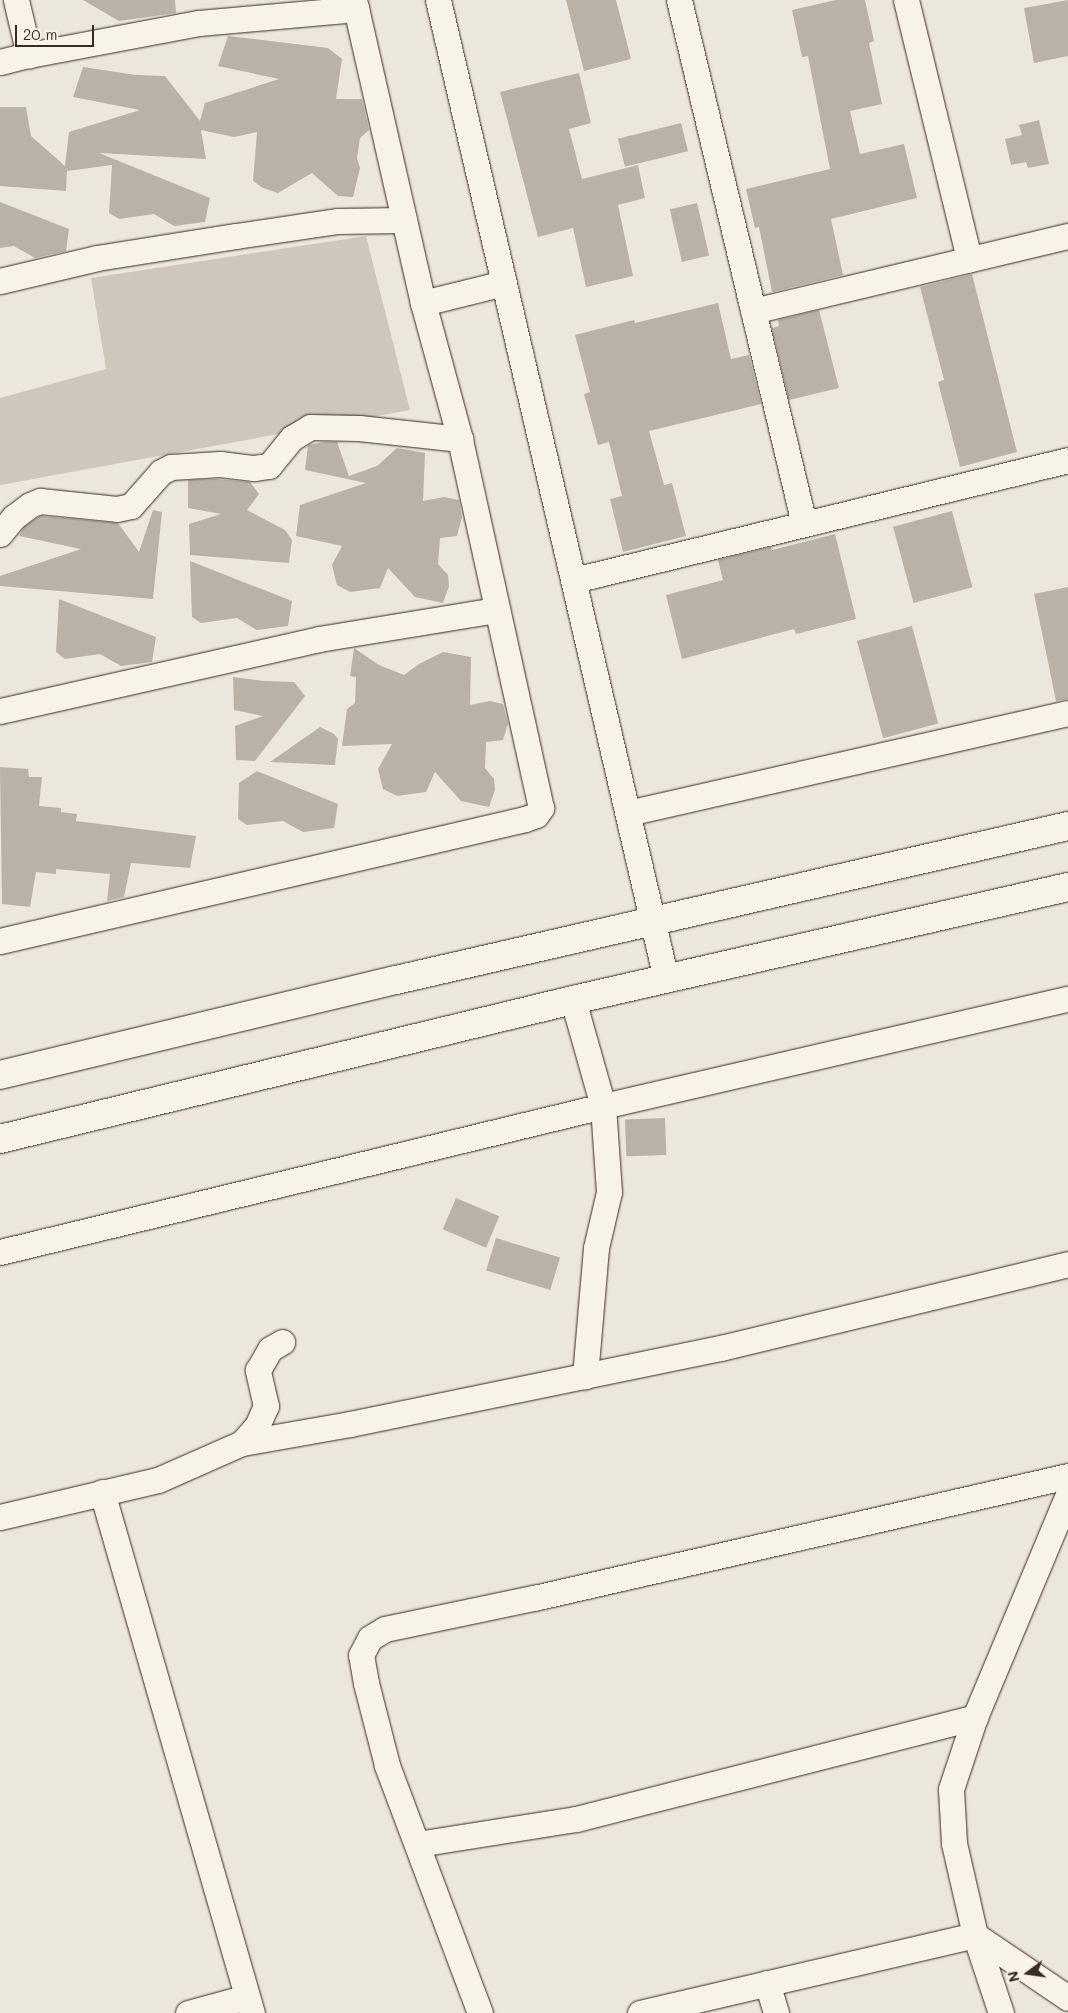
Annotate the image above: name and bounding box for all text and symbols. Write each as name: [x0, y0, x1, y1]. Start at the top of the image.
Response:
scale bar: [18, 15, 96, 47]
text: 20 m: [23, 24, 57, 44]
north arrow: [1003, 1948, 1053, 1998]
text: N: [1002, 1969, 1023, 1984]

